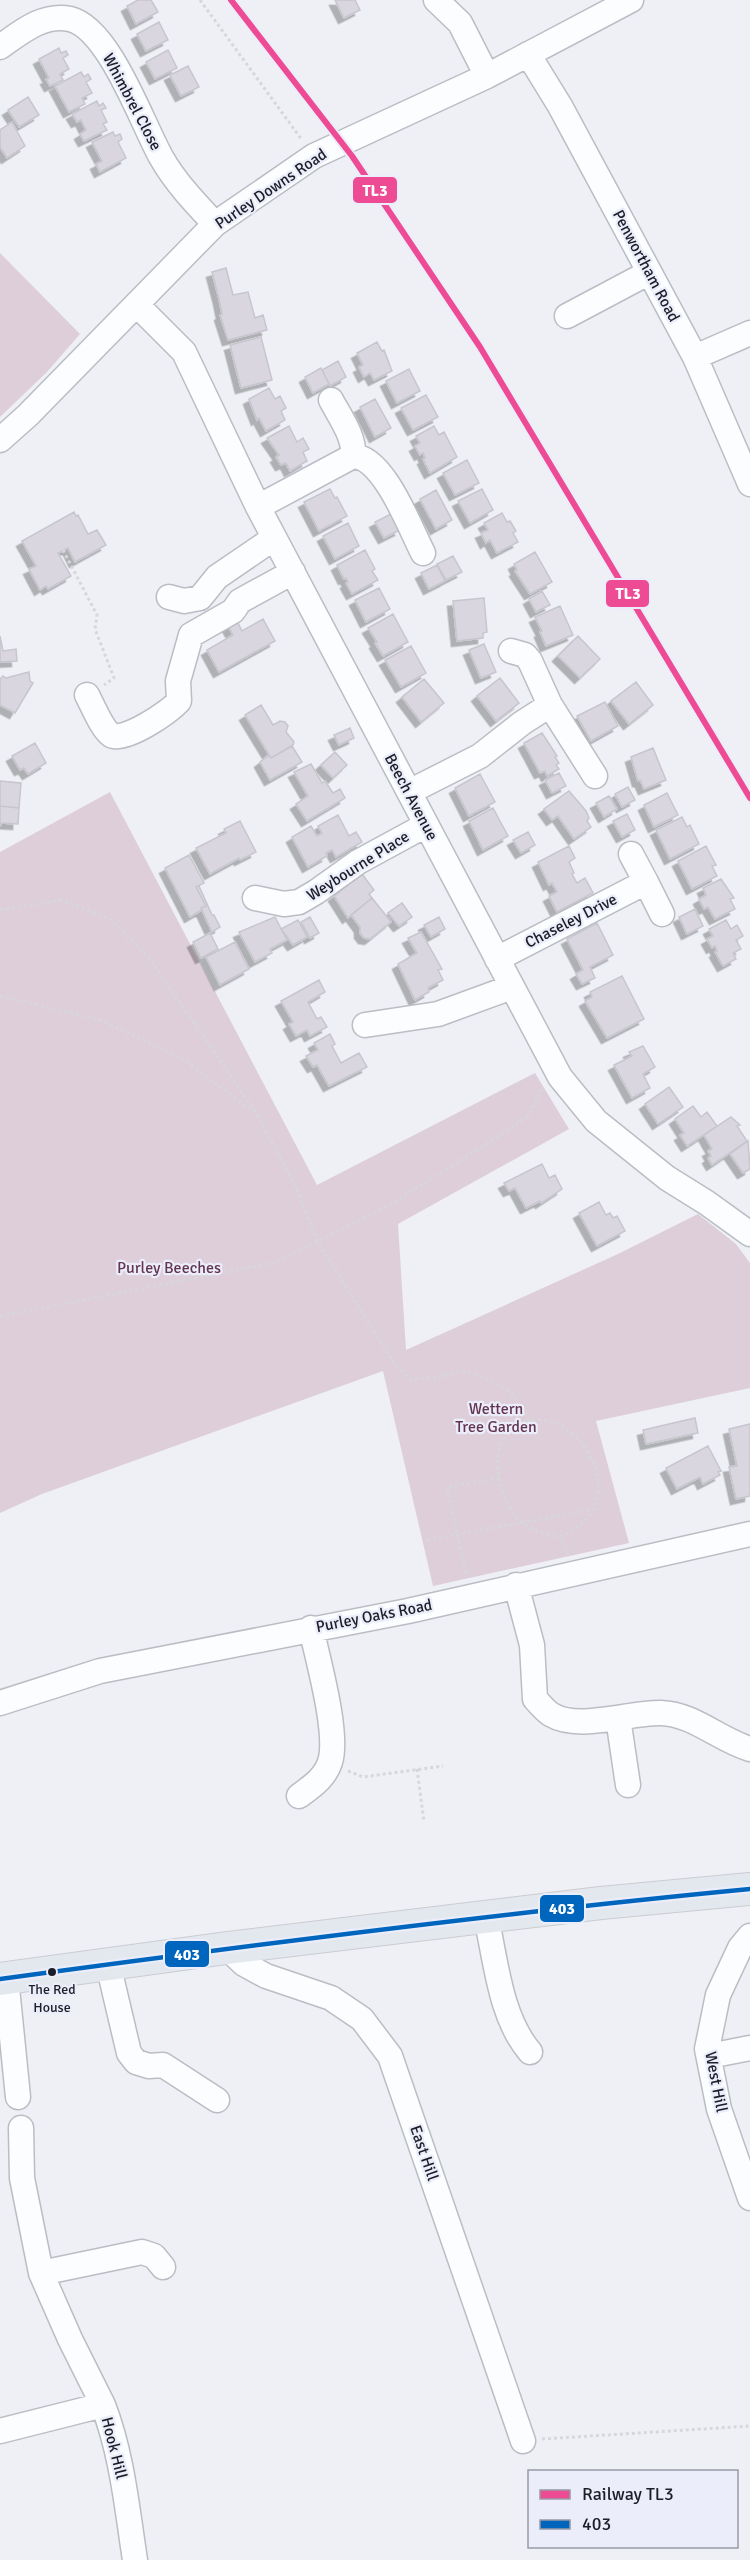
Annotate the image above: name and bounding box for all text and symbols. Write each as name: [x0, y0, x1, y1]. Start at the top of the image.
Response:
street label: Whimbrel Close: [98, 50, 166, 154]
street label: Purley Downs Road: [211, 144, 331, 234]
line badge: TL3: [352, 176, 398, 204]
text: TL3: [362, 181, 388, 201]
street label: Penwortham Road: [608, 207, 684, 325]
line badge: TL3: [605, 579, 650, 608]
text: TL3: [615, 584, 641, 604]
street label: Beech Avenue: [380, 750, 442, 844]
street label: Weybourne Place: [303, 826, 413, 906]
street label: Chaseley Drive: [522, 889, 620, 953]
park label: Purley Beeches: [117, 1258, 221, 1278]
park label: Wettern Tree Garden: [455, 1399, 537, 1437]
street label: Purley Oaks Road: [314, 1595, 434, 1637]
line badge: 403: [539, 1894, 585, 1923]
text: 403: [549, 1899, 575, 1919]
line badge: 403: [164, 1940, 210, 1968]
text: 403: [174, 1945, 200, 1965]
marker: The Red House: [46, 1966, 58, 1978]
place label: The Red House: [28, 1981, 76, 2016]
street label: West Hill: [700, 2050, 732, 2114]
street label: East Hill: [405, 2123, 443, 2184]
street label: Hook Hill: [97, 2415, 131, 2481]
legend: [528, 2470, 738, 2548]
text: Railway TL3: [582, 2483, 674, 2505]
text: 403: [582, 2513, 611, 2535]

